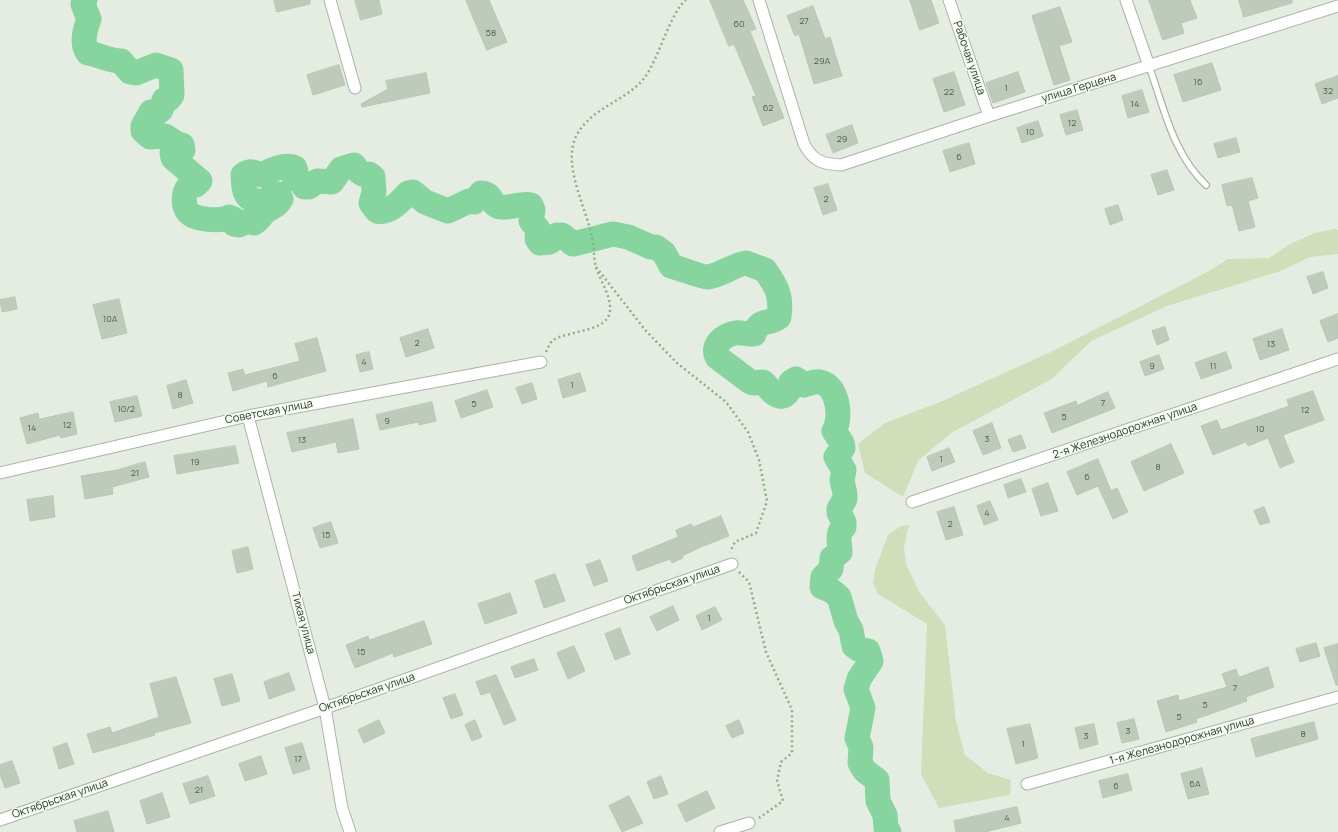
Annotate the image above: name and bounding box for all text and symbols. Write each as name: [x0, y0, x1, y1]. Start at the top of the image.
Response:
house number: 27: [799, 16, 809, 26]
house number: 60: [733, 19, 745, 29]
street label: Рабочая улица: [950, 19, 988, 97]
house number: 58: [486, 28, 496, 38]
house number: 29А: [814, 56, 830, 66]
street label: улица Герцена: [1040, 70, 1118, 106]
house number: 16: [1193, 77, 1203, 87]
house number: 1: [1004, 83, 1008, 93]
house number: 32: [1323, 86, 1333, 96]
house number: 22: [944, 87, 954, 97]
house number: 14: [1131, 99, 1139, 109]
house number: 62: [763, 103, 773, 113]
house number: 12: [1068, 118, 1076, 128]
house number: 10: [1026, 127, 1034, 137]
house number: 29: [837, 134, 847, 144]
house number: 6: [956, 152, 962, 162]
house number: 2: [823, 194, 829, 204]
house number: 10А: [103, 314, 117, 324]
house number: 2: [414, 338, 420, 348]
house number: 13: [1267, 339, 1275, 349]
house number: 4: [361, 357, 367, 367]
house number: 9: [1149, 361, 1155, 371]
house number: 11: [1209, 361, 1217, 371]
house number: 6: [272, 371, 278, 381]
house number: 1: [570, 380, 574, 390]
house number: 8: [177, 390, 183, 400]
street label: Советская улица: [224, 397, 314, 427]
house number: 7: [1101, 398, 1105, 408]
house number: 5: [471, 399, 477, 409]
street label: 2-я Железнодорожная улица: [1051, 400, 1199, 462]
house number: 10/2: [117, 404, 135, 414]
house number: 12: [1301, 405, 1309, 415]
house number: 5: [1061, 412, 1067, 422]
house number: 9: [384, 416, 390, 426]
house number: 12: [63, 420, 71, 430]
house number: 14: [28, 423, 36, 433]
house number: 10: [1256, 424, 1264, 434]
house number: 3: [985, 434, 989, 444]
house number: 13: [298, 435, 306, 445]
house number: 1: [939, 454, 943, 464]
house number: 19: [190, 457, 200, 467]
house number: 8: [1155, 462, 1161, 472]
house number: 21: [131, 468, 139, 478]
house number: 6: [1084, 472, 1090, 482]
house number: 4: [984, 508, 990, 518]
house number: 2: [947, 519, 953, 529]
house number: 15: [322, 530, 330, 540]
street label: Октябрьская улица: [622, 562, 722, 608]
street label: Тихая улица: [288, 590, 318, 656]
house number: 1: [707, 613, 711, 623]
house number: 15: [357, 647, 365, 657]
street label: Октябрьская улица: [317, 670, 417, 716]
house number: 7: [1233, 683, 1237, 693]
house number: 5: [1202, 700, 1208, 710]
house number: 5: [1176, 712, 1182, 722]
street label: 1-я Железнодорожная улица: [1108, 714, 1256, 768]
house number: 3: [1126, 726, 1130, 736]
house number: 8: [1300, 729, 1306, 739]
house number: 3: [1084, 731, 1088, 741]
house number: 1: [1021, 739, 1025, 749]
house number: 17: [294, 754, 302, 764]
street label: Октябрьская улица: [10, 776, 110, 822]
house number: 6А: [1189, 779, 1201, 789]
house number: 6: [1113, 781, 1119, 791]
house number: 21: [195, 785, 203, 795]
house number: 4: [1004, 813, 1010, 823]

